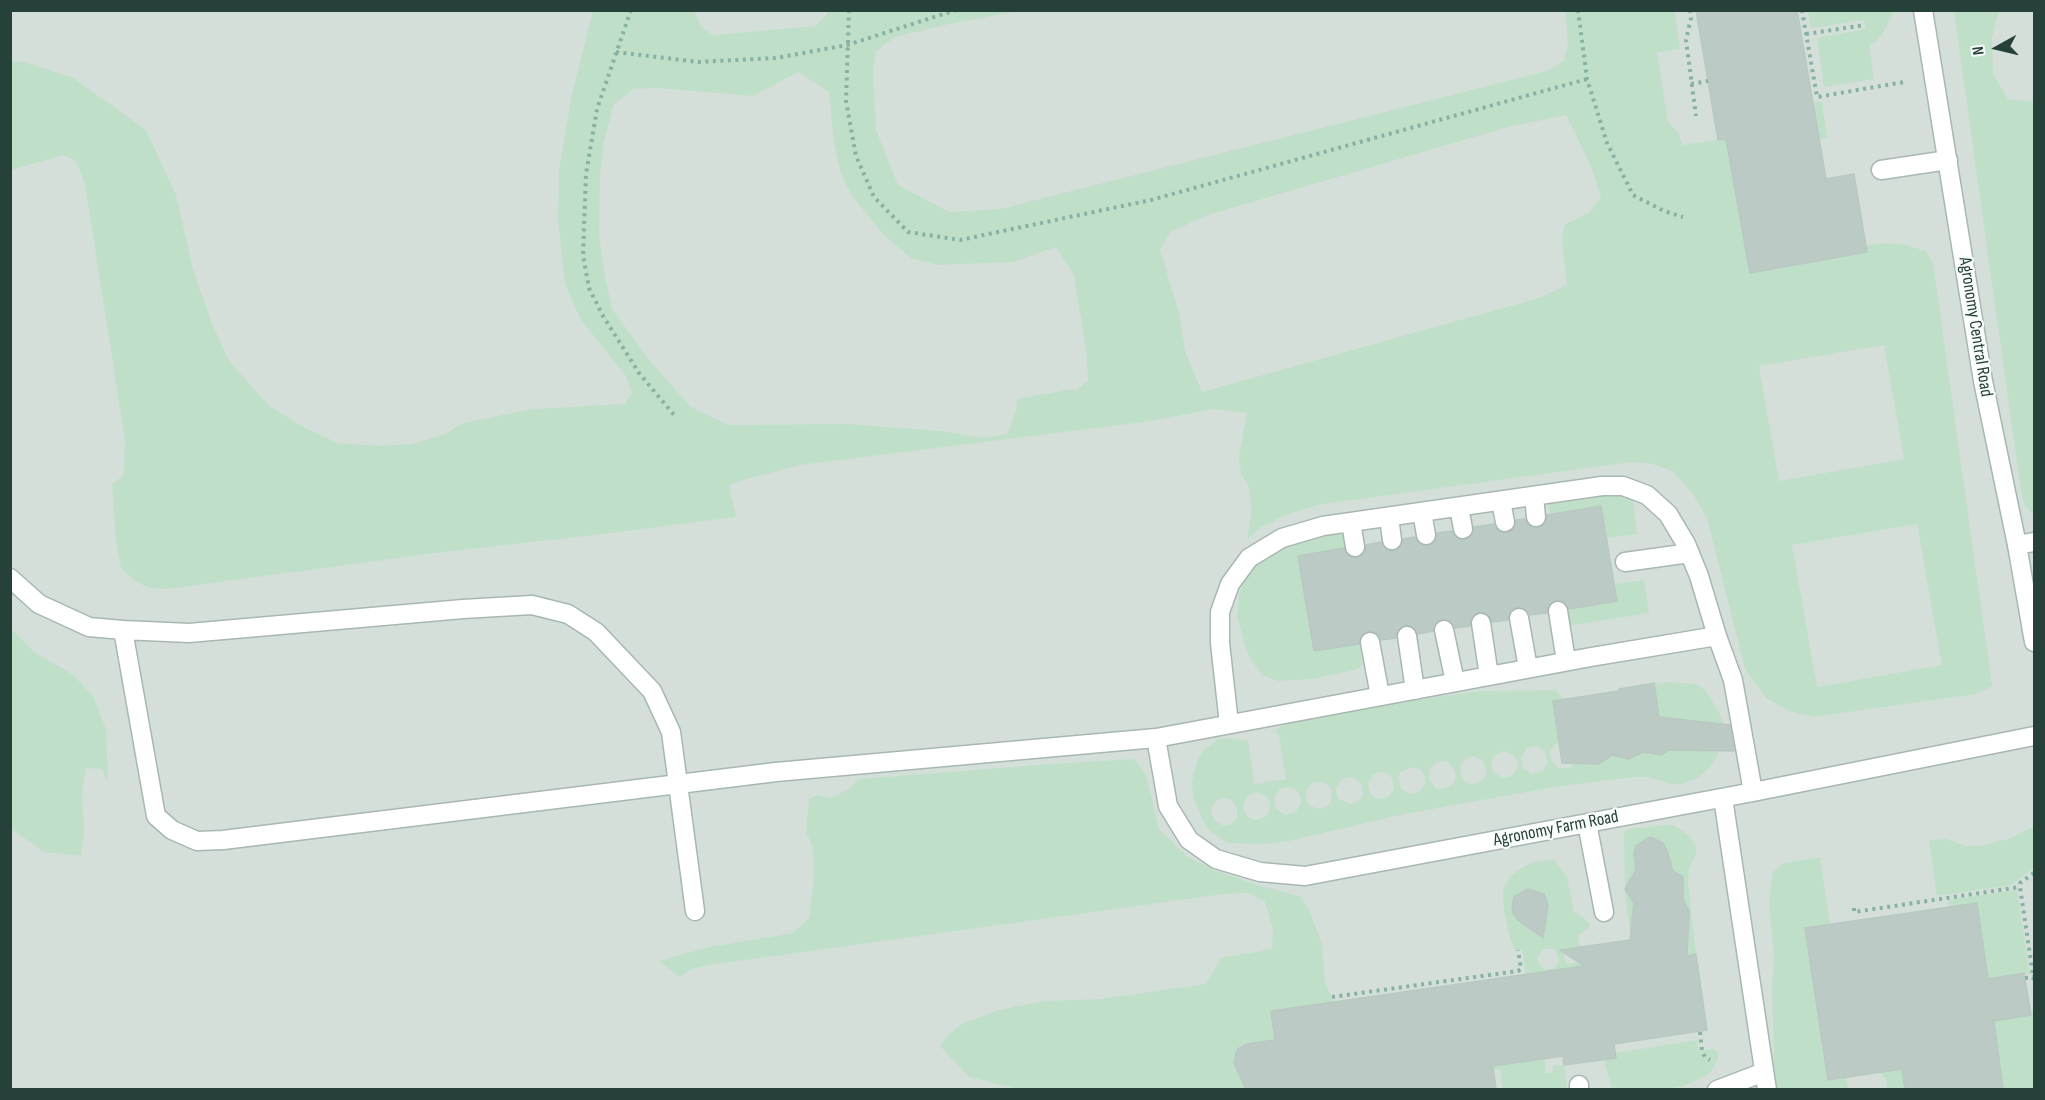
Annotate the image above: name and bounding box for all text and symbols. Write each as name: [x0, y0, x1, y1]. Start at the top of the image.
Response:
north arrow: [1967, 18, 2027, 78]
text: N: [1969, 45, 1989, 56]
street label: Agronomy Central Road: [1953, 256, 1997, 398]
street label: Agronomy Farm Road: [1492, 806, 1620, 852]

